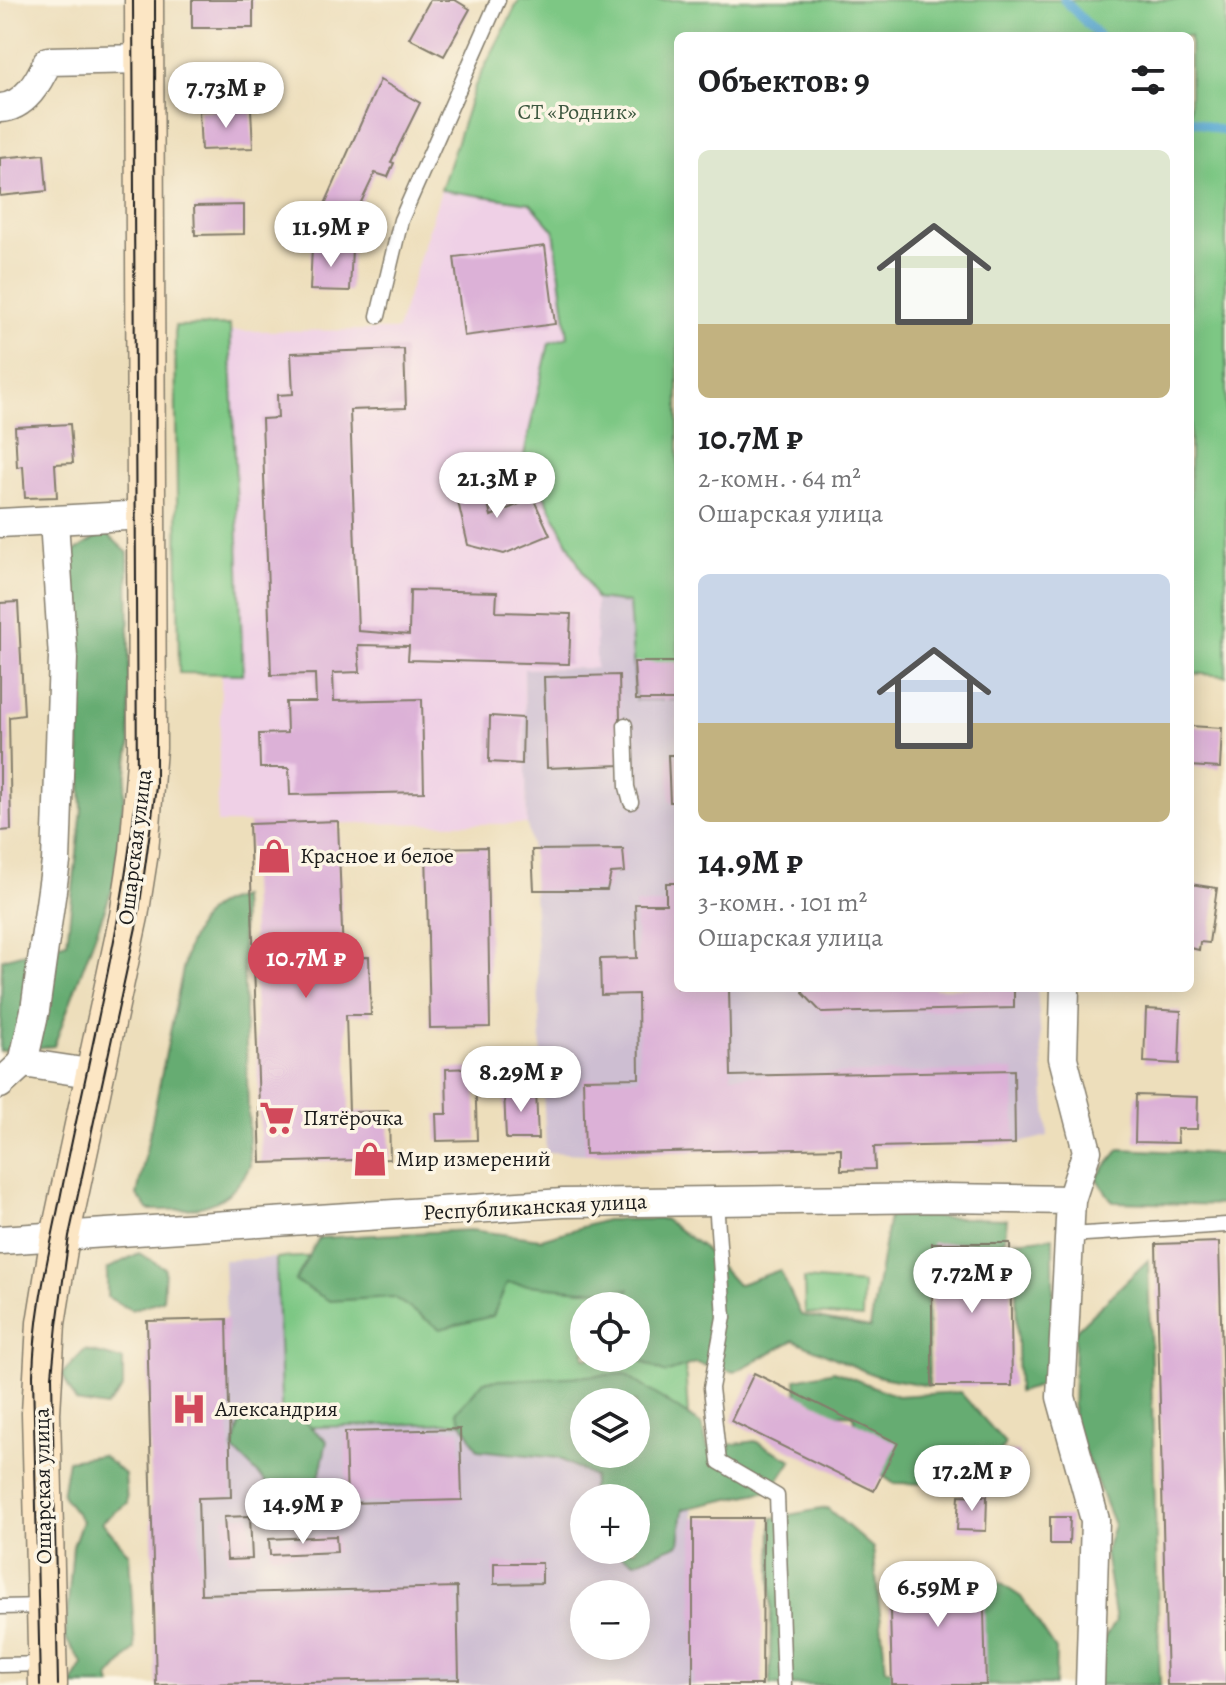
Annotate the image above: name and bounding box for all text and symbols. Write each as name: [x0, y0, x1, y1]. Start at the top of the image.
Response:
text: Объектов: 9: [698, 57, 870, 104]
icon: filters: [1126, 58, 1170, 102]
pin: 7.73M ₽: [152, 62, 300, 130]
text: 7.73M ₽: [186, 70, 266, 105]
park label: СТ «Родник»: [517, 97, 637, 127]
pin: 11.9M ₽: [257, 201, 405, 269]
icon: home: [862, 202, 1006, 346]
text: 11.9M ₽: [292, 209, 370, 244]
text: 10.7M ₽: [698, 414, 803, 461]
pin: 21.3M ₽: [423, 452, 571, 520]
text: 21.3M ₽: [457, 460, 537, 495]
text: 2-комн. · 64 m²: [698, 461, 861, 496]
text: Ошарская улица: [698, 496, 883, 531]
icon: home: [862, 626, 1006, 770]
street label: Ошарская улица: [111, 767, 160, 927]
shop icon: Красное и белое: [255, 837, 293, 875]
text: 14.9M ₽: [698, 838, 803, 885]
place label: Красное и белое: [300, 841, 454, 871]
text: 3-комн. · 101 m²: [698, 885, 867, 920]
text: Ошарская улица: [698, 920, 883, 955]
pin: 10.7M ₽: [232, 932, 380, 1000]
text: 10.7M ₽: [266, 940, 346, 975]
pin: 8.29M ₽: [447, 1046, 595, 1114]
text: 8.29M ₽: [479, 1054, 563, 1089]
supermarket icon: Пятёрочка: [258, 1099, 296, 1137]
place label: Пятёрочка: [303, 1103, 404, 1133]
shop icon: Мир измерений: [351, 1140, 389, 1178]
place label: Мир измерений: [396, 1144, 551, 1174]
street label: Республиканская улица: [422, 1186, 649, 1228]
pin: 7.72M ₽: [898, 1247, 1046, 1315]
text: 7.72M ₽: [931, 1255, 1013, 1290]
map controls: [570, 1292, 650, 1660]
button: locate: [570, 1292, 650, 1372]
button: layers: [570, 1388, 650, 1468]
hospital icon: Александрия: [170, 1390, 208, 1428]
place label: Александрия: [214, 1394, 338, 1424]
street label: Ошарская улица: [27, 1407, 59, 1565]
pin: 17.2M ₽: [898, 1445, 1046, 1513]
text: 17.2M ₽: [932, 1453, 1012, 1488]
pin: 14.9M ₽: [229, 1478, 377, 1546]
button: +: [570, 1484, 650, 1564]
text: 14.9M ₽: [263, 1486, 343, 1521]
pin: 6.59M ₽: [864, 1561, 1012, 1629]
text: 6.59M ₽: [897, 1569, 979, 1604]
button: −: [570, 1580, 650, 1660]

